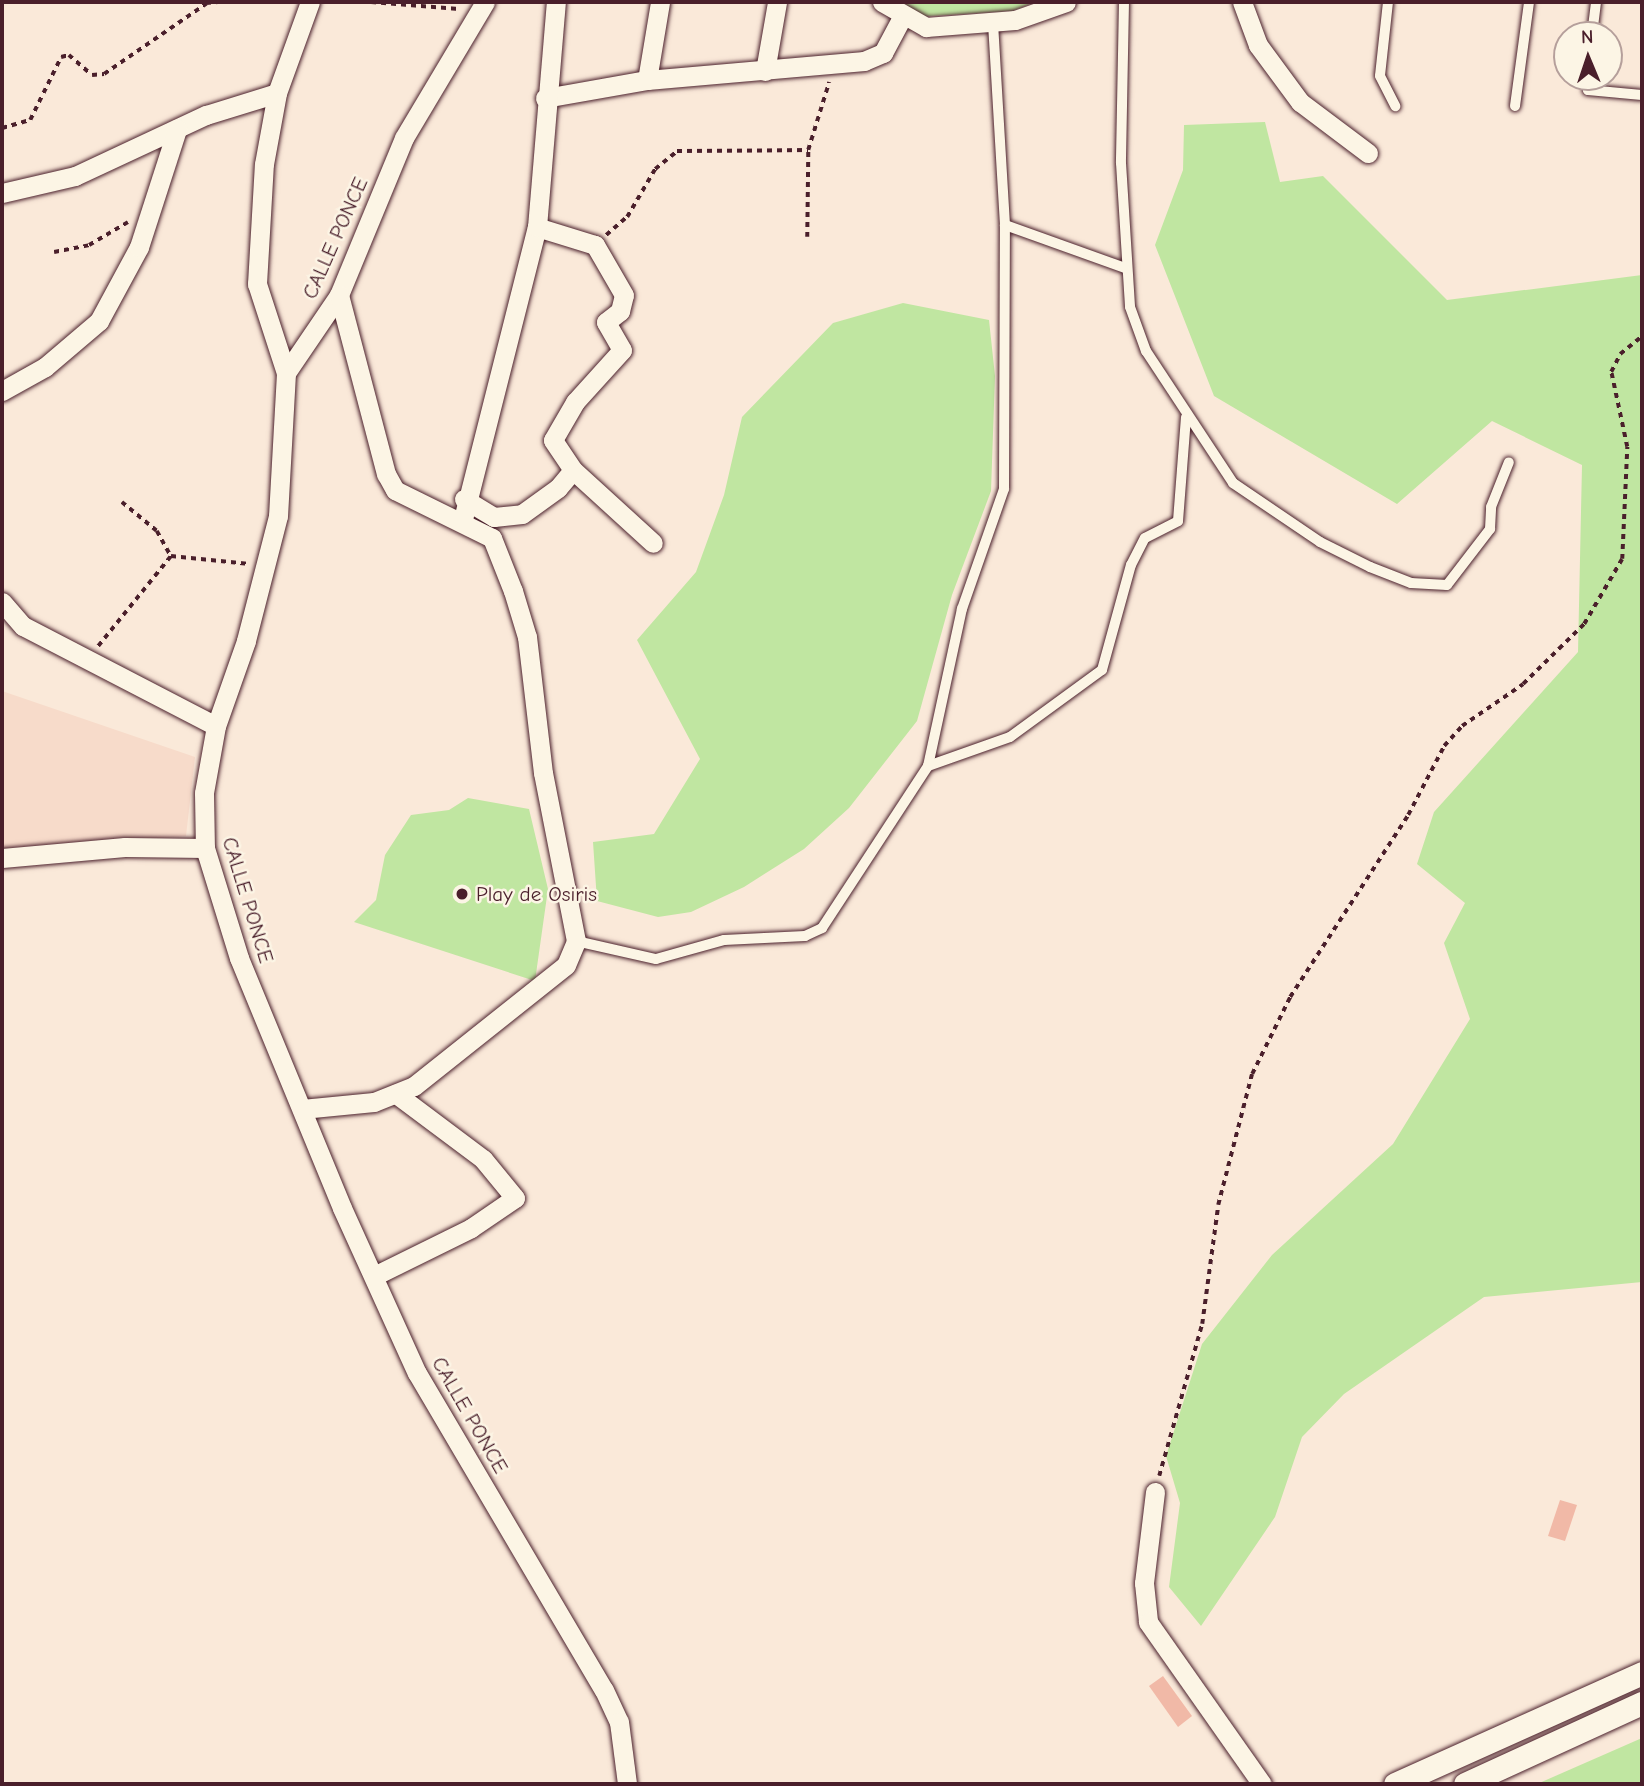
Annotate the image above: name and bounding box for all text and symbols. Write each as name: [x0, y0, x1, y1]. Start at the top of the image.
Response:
north arrow: [1553, 21, 1623, 91]
text: N: [1581, 26, 1594, 48]
street label: CALLE PONCE: [297, 173, 373, 303]
street label: CALLE PONCE: [217, 834, 279, 966]
place label: Play de Osiris: [476, 881, 597, 907]
marker: Play de Osiris: [454, 886, 470, 902]
street label: CALLE PONCE: [426, 1352, 514, 1478]

